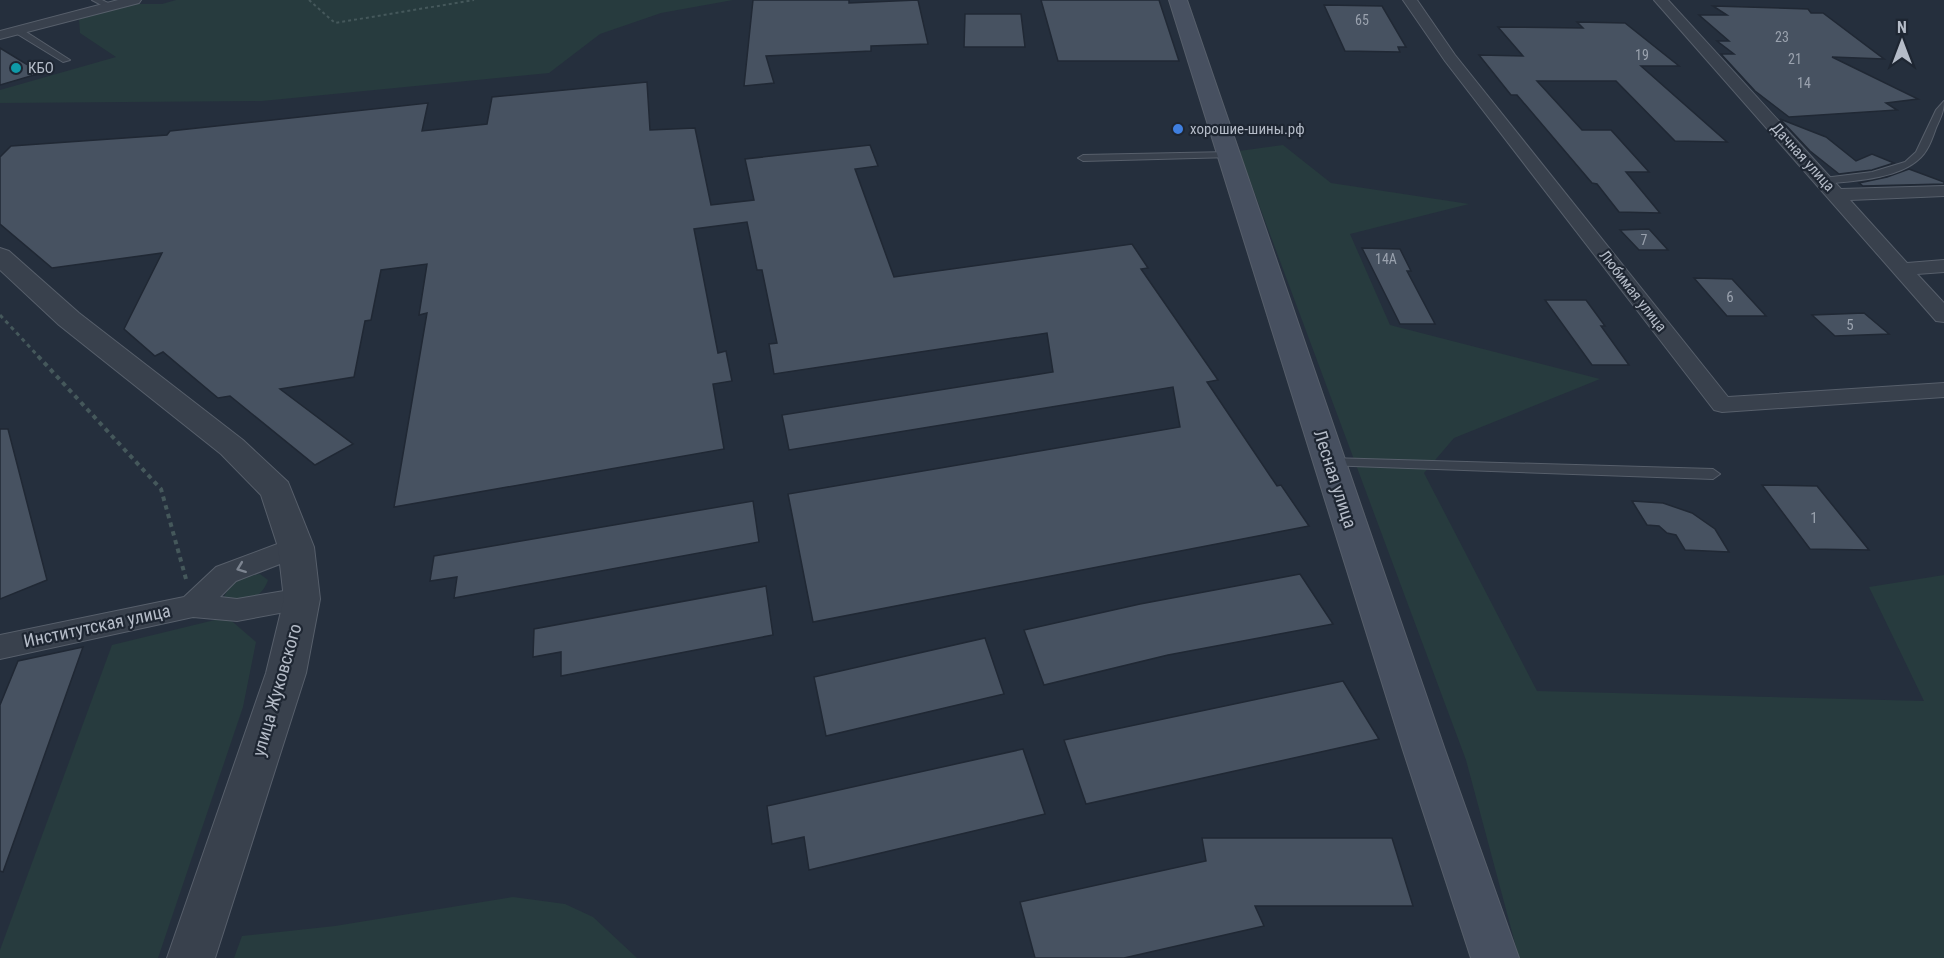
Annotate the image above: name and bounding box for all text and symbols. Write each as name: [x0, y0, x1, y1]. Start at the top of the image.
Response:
house number: 65: [1355, 12, 1369, 28]
north arrow: [1872, 12, 1932, 72]
text: N: [1897, 18, 1907, 37]
house number: 23: [1775, 29, 1789, 45]
house number: 19: [1635, 47, 1649, 63]
house number: 21: [1788, 51, 1802, 67]
place label: КБО: [28, 59, 54, 77]
marker: КБО: [9, 61, 23, 75]
house number: 14: [1797, 75, 1811, 91]
street label: Дачная улица: [1768, 119, 1838, 195]
place label: хорошие-шины.рф: [1190, 120, 1305, 138]
marker: хорошие-шины.рф: [1171, 122, 1185, 136]
house number: 7: [1641, 232, 1648, 248]
street label: Любимая улица: [1596, 247, 1670, 335]
house number: 14А: [1375, 251, 1397, 267]
house number: 6: [1726, 288, 1734, 306]
house number: 5: [1846, 316, 1854, 334]
street label: Лесная улица: [1310, 427, 1361, 531]
house number: 1: [1810, 509, 1818, 527]
one-way arrow: [236, 561, 247, 573]
street label: Институтская улица: [22, 600, 172, 651]
street label: улица Жуковского: [248, 621, 306, 759]

